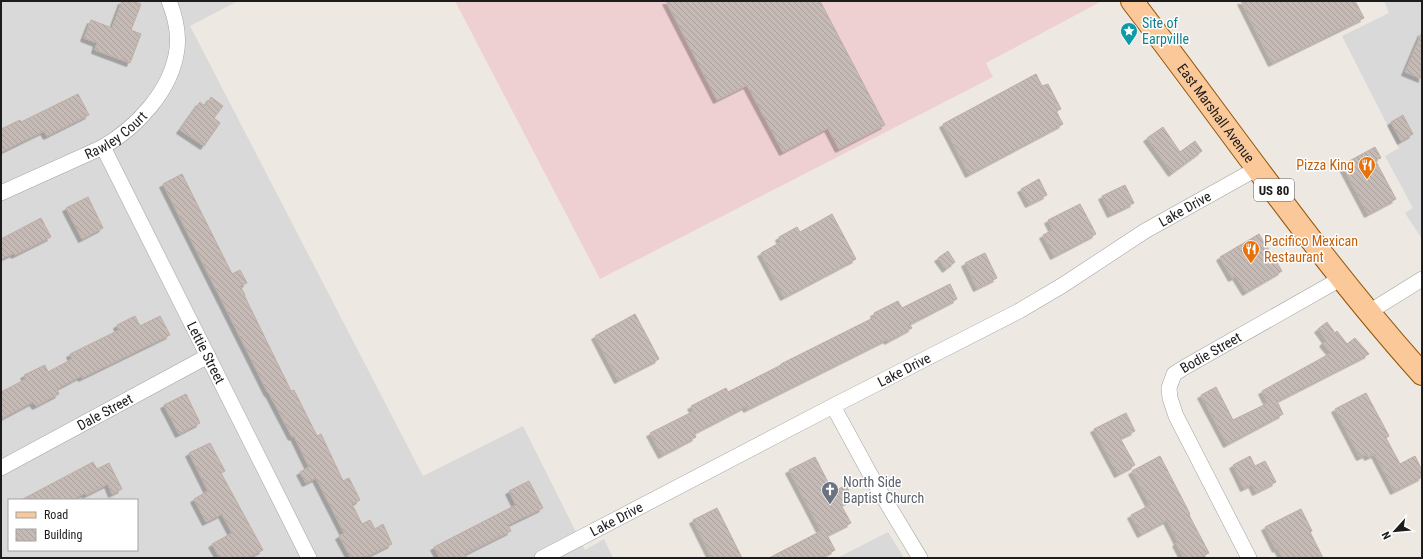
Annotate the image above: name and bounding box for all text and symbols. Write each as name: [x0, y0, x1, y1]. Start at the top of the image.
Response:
place label: Site of Earpville: [1142, 15, 1189, 47]
place icon: Site of Earpville: [1119, 21, 1139, 46]
street label: East Marshall Avenue: [1174, 60, 1258, 166]
street label: Rawley Court: [82, 108, 150, 162]
restaurant icon: Pizza King: [1357, 155, 1377, 180]
place label: Pizza King: [1296, 157, 1354, 173]
road number: US 80: [1254, 179, 1294, 201]
street label: Lake Drive: [1156, 188, 1214, 230]
place label: Pacifico Mexican Restaurant: [1264, 233, 1358, 265]
restaurant icon: Pacifico Mexican Restaurant: [1241, 239, 1261, 264]
street label: Lettie Street: [184, 319, 228, 386]
street label: Bodie Street: [1177, 329, 1244, 376]
street label: Lake Drive: [875, 349, 934, 390]
street label: Dale Street: [74, 390, 135, 433]
place label: North Side Baptist Church: [843, 474, 924, 506]
church icon: North Side Baptist Church: [820, 480, 840, 505]
legend: [8, 499, 138, 551]
street label: Lake Drive: [587, 499, 646, 539]
text: Road: [44, 508, 68, 522]
north arrow: [1375, 511, 1415, 551]
text: Building: [44, 528, 82, 542]
text: N: [1379, 529, 1394, 541]

